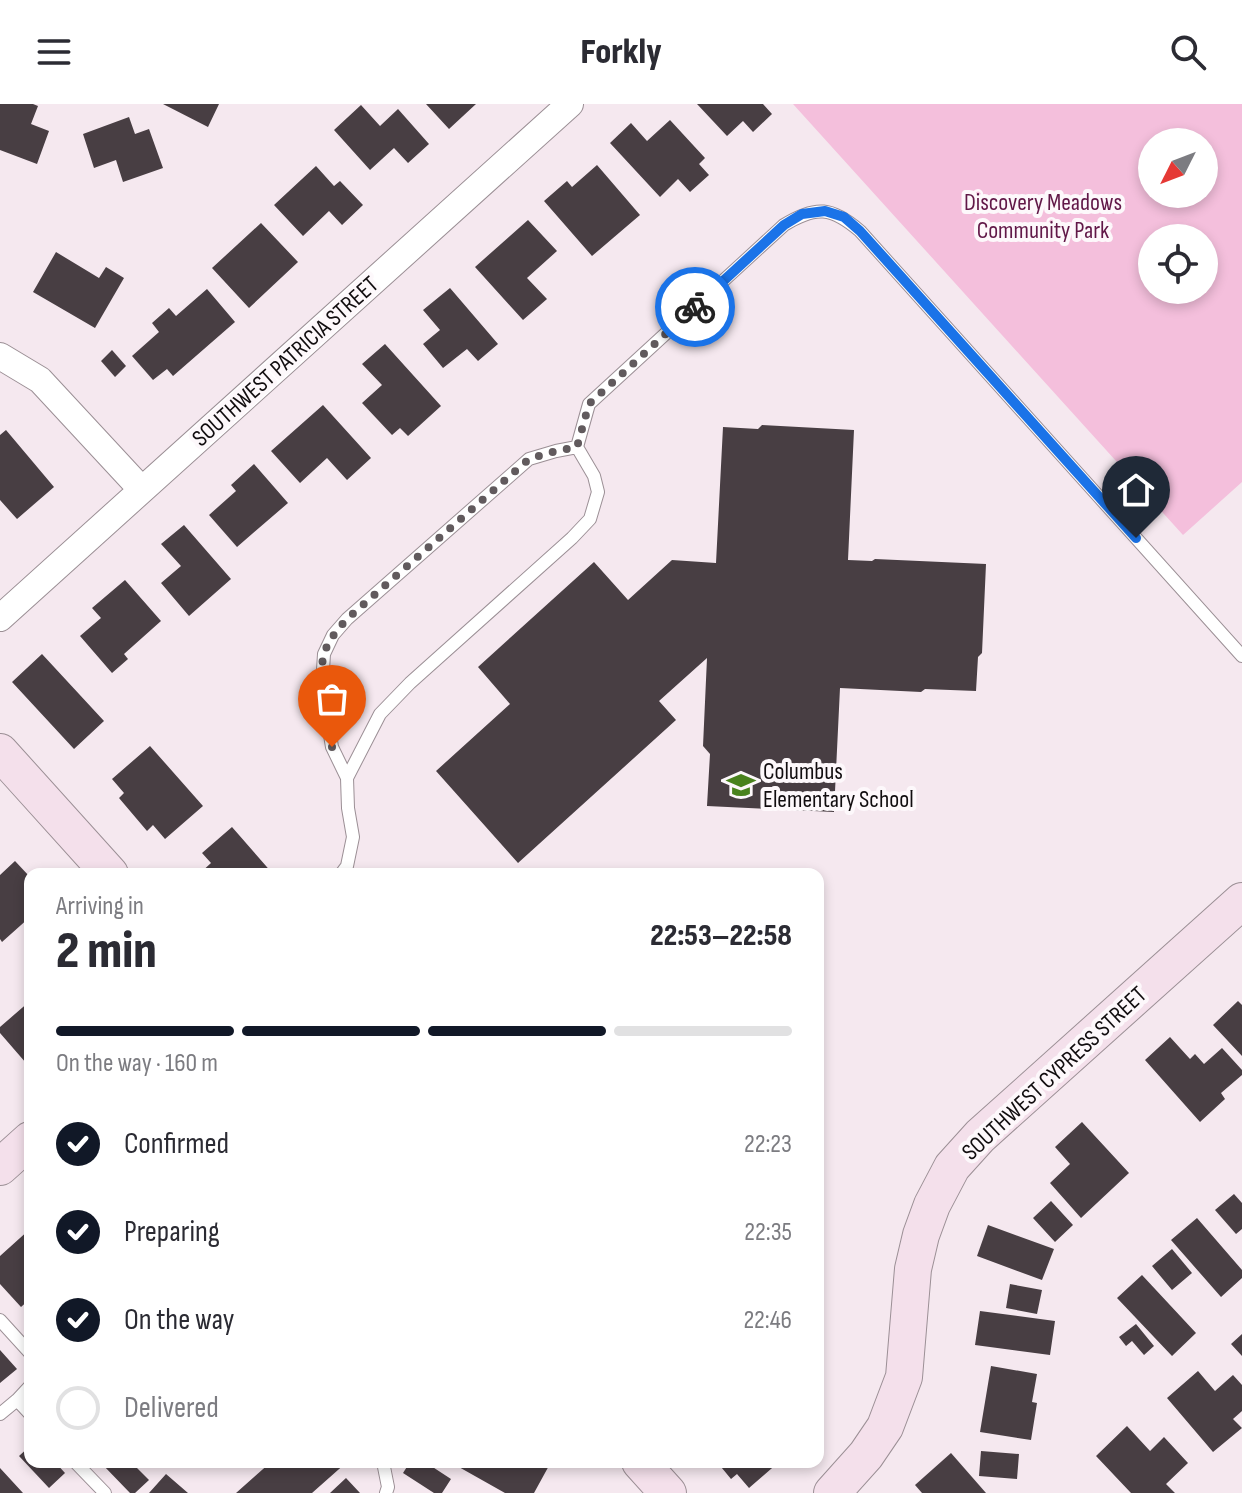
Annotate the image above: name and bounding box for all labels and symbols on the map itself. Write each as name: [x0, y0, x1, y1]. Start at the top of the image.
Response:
north arrow: [1138, 128, 1218, 208]
park label: Discovery Meadows Community Park: [964, 188, 1122, 245]
courier: [655, 267, 735, 347]
street label: SOUTHWEST PATRICIA STREET: [186, 270, 385, 453]
pin: [1102, 456, 1170, 538]
pin: [298, 665, 366, 747]
place label: Columbus Elementary School: [763, 757, 914, 814]
school or university icon: Columbus Elementary School: [726, 770, 756, 800]
street label: SOUTHWEST CYPRESS STREET: [956, 980, 1153, 1166]

